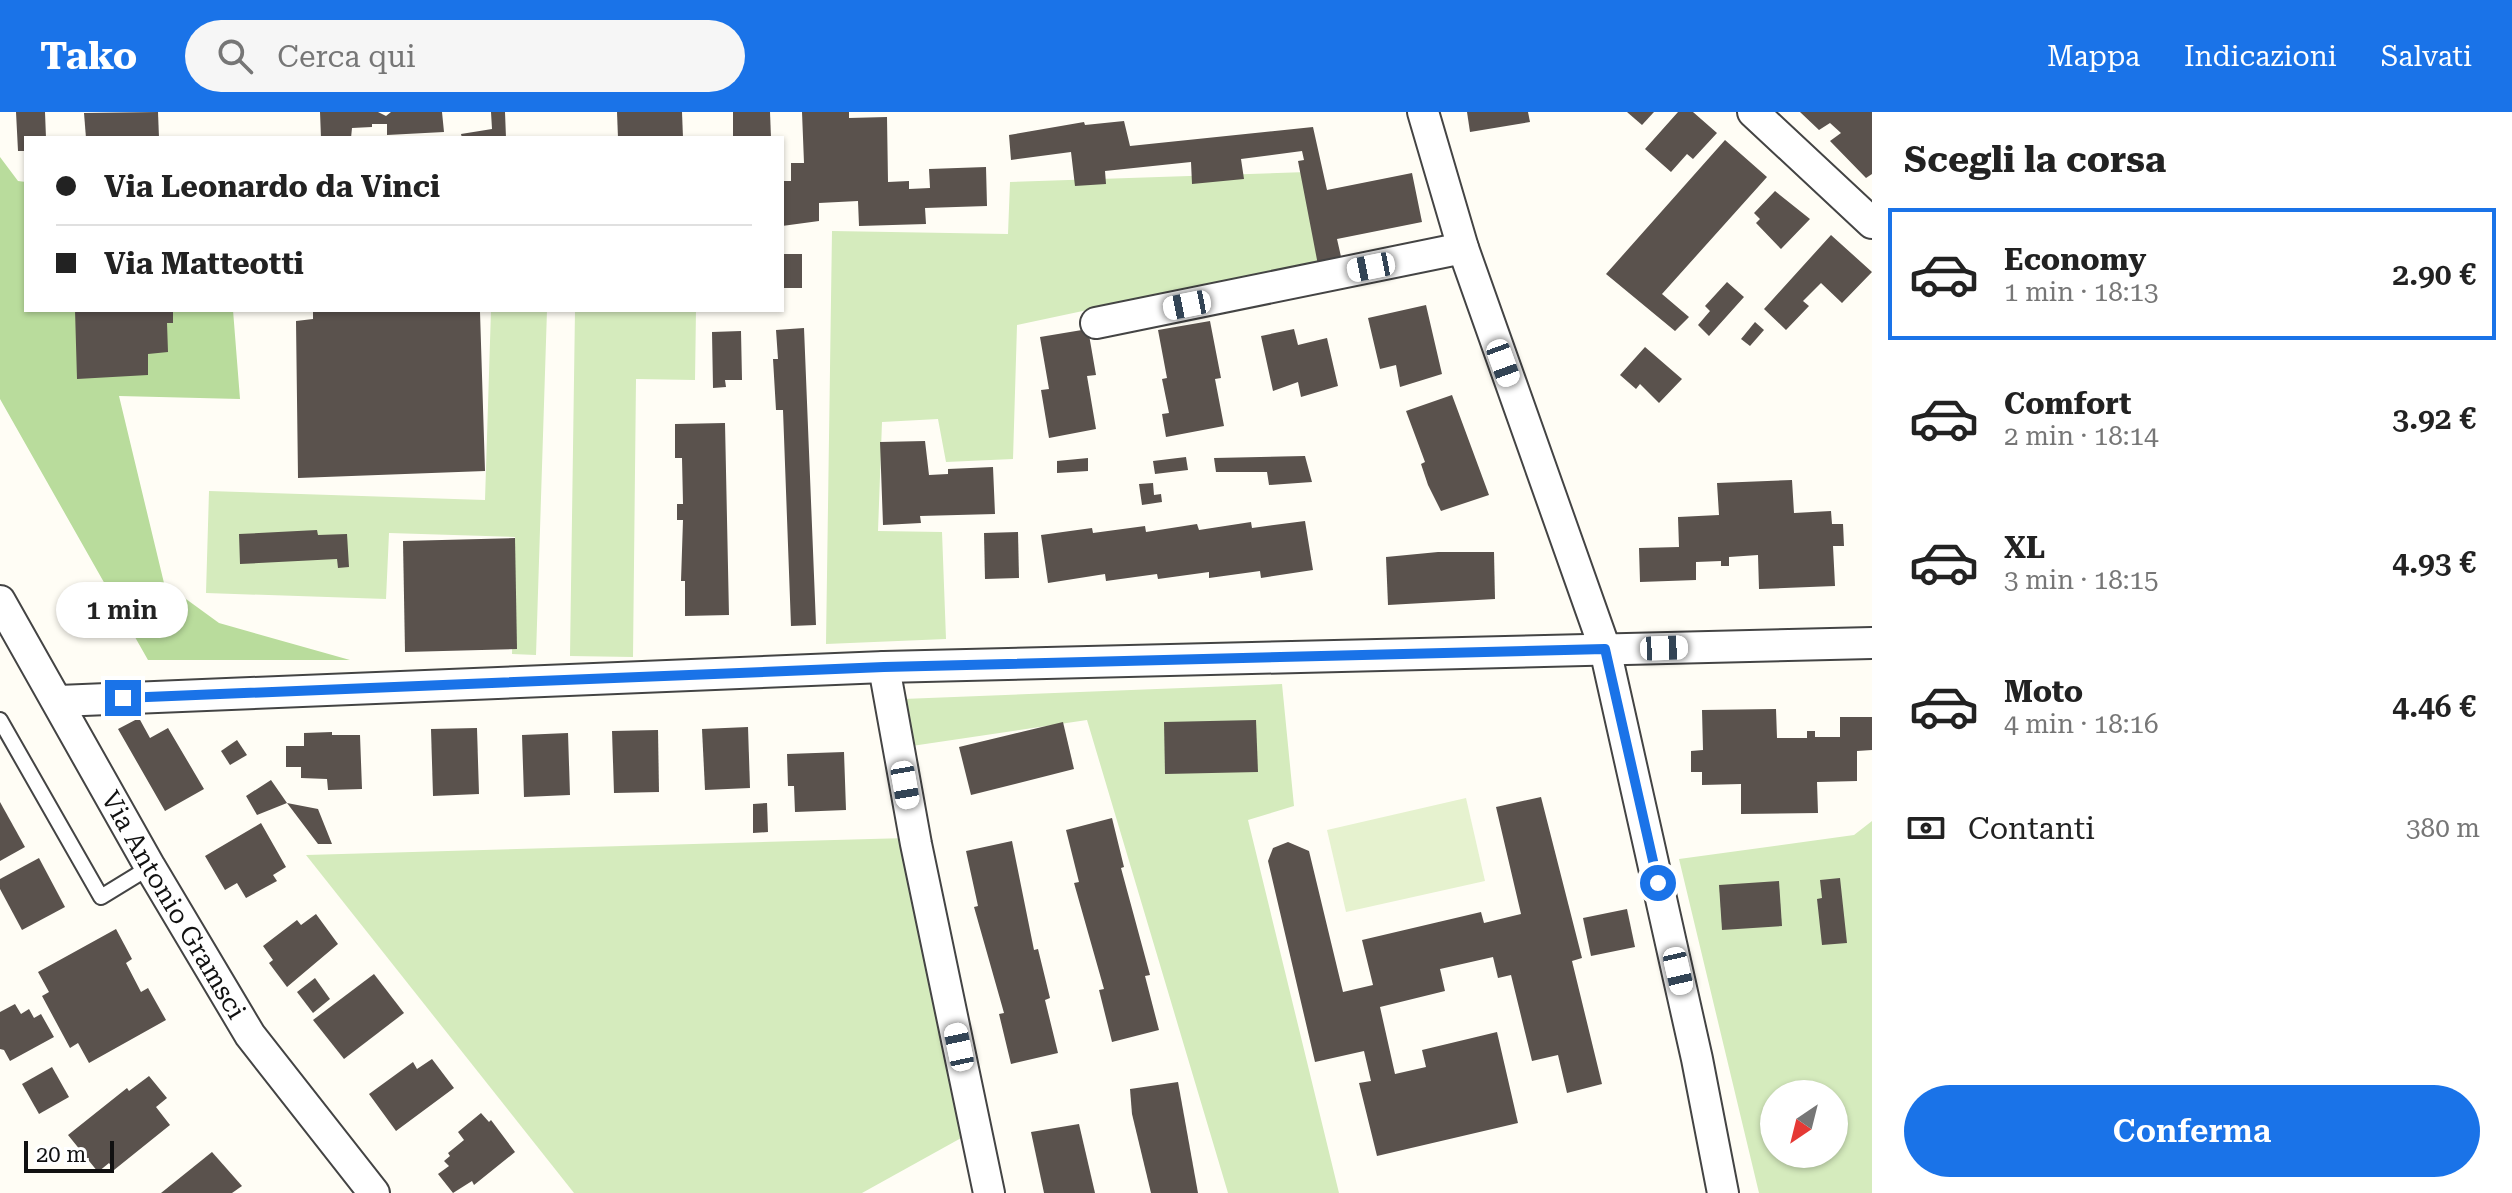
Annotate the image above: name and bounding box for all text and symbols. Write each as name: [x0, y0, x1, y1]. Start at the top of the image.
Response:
search box: [185, 20, 745, 92]
text: Tako: [40, 34, 137, 78]
icon: search: [213, 34, 257, 78]
text: Cerca qui: [277, 39, 416, 74]
text: Mappa: [2047, 40, 2140, 73]
text: Indicazioni: [2184, 40, 2337, 73]
text: Salvati: [2381, 40, 2472, 73]
text: Scegli la corsa: [1904, 139, 2166, 181]
text: Via Leonardo da Vinci: [104, 169, 440, 204]
icon: car: [1908, 238, 1980, 310]
text: Economy: [2004, 242, 2146, 277]
text: Via Matteotti: [104, 246, 304, 281]
car: [1345, 251, 1397, 283]
text: 2.90 €: [2392, 257, 2476, 292]
text: 1 min · 18:13: [2004, 277, 2159, 307]
car: [1161, 289, 1213, 321]
car: [1484, 336, 1522, 390]
icon: car: [1908, 382, 1980, 454]
text: Comfort: [2004, 386, 2131, 421]
text: 3.92 €: [2392, 401, 2476, 436]
text: 2 min · 18:14: [2004, 421, 2159, 451]
icon: car: [1908, 526, 1980, 598]
text: XL: [2004, 530, 2045, 565]
text: 4.93 €: [2392, 545, 2476, 580]
text: 3 min · 18:15: [2004, 565, 2159, 595]
callout: 1 min: [57, 582, 189, 638]
text: 1 min: [86, 595, 158, 625]
car: [1640, 635, 1688, 661]
icon: car: [1908, 670, 1980, 742]
text: Moto: [2004, 674, 2083, 709]
route end: [105, 680, 141, 716]
text: 4.46 €: [2392, 689, 2476, 724]
text: 4 min · 18:16: [2004, 709, 2159, 739]
car: [889, 759, 921, 811]
street label: Via Antonio Gramsci: [95, 786, 252, 1024]
icon: cash: [1904, 806, 1948, 850]
text: Contanti: [1968, 811, 2095, 846]
text: 380 m: [2406, 813, 2480, 843]
route start: [1640, 865, 1676, 901]
car: [1661, 945, 1695, 997]
car: [942, 1021, 976, 1073]
north arrow: [1760, 1080, 1848, 1168]
map controls: [1760, 1080, 1848, 1168]
button: Conferma: [1904, 1085, 2480, 1177]
scale bar: [24, 1137, 114, 1173]
text: 20 m: [36, 1142, 86, 1167]

